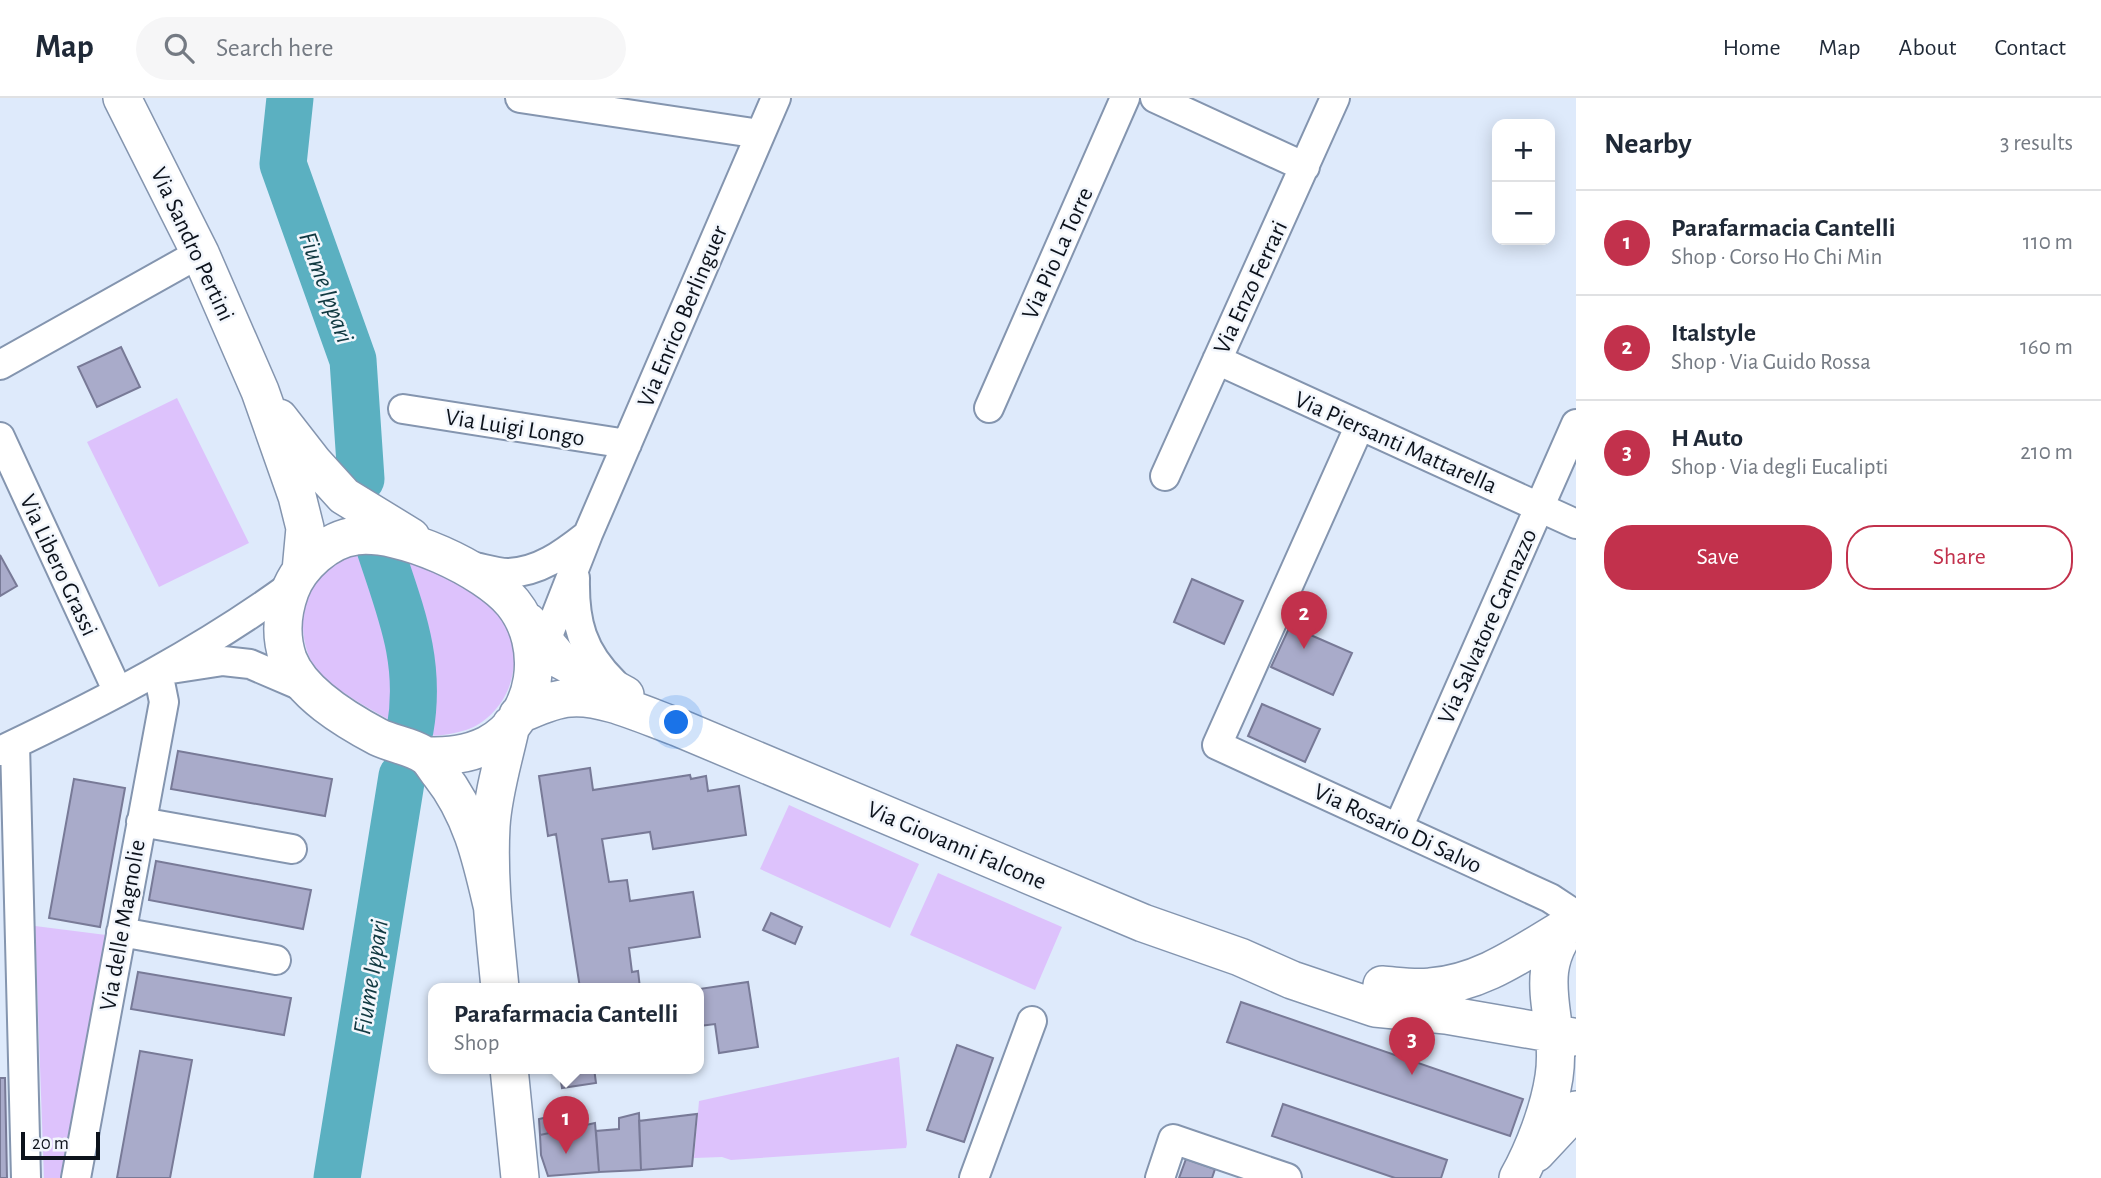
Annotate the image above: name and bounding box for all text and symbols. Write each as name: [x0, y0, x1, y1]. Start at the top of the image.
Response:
search box: [136, 17, 626, 80]
icon: search: [160, 29, 198, 67]
text: Map: [35, 31, 94, 64]
text: Search here: [216, 35, 334, 61]
text: Home: [1723, 36, 1781, 60]
text: Map: [1819, 36, 1861, 60]
text: About: [1899, 36, 1956, 60]
text: Contact: [1994, 36, 2066, 60]
map controls: [1492, 119, 1555, 245]
button: +: [1492, 119, 1555, 182]
text: Nearby: [1604, 129, 1692, 159]
text: 3 results: [2000, 132, 2073, 155]
street label: Via Sandro Pertini: [146, 164, 238, 325]
button: −: [1492, 182, 1555, 245]
street label: Via Pio La Torre: [1018, 184, 1098, 323]
text: Parafarmacia Cantelli: [1671, 215, 1895, 241]
street label: Via Enzo Ferrari: [1210, 217, 1292, 358]
street label: Via Enrico Berlinguer: [634, 222, 732, 411]
water label: Fiume Ippari: [294, 228, 358, 347]
text: 1: [1623, 231, 1631, 254]
text: 110 m: [2023, 231, 2073, 254]
text: Shop · Corso Ho Chi Min: [1671, 246, 1882, 269]
text: Italstyle: [1671, 320, 1756, 346]
text: 2: [1622, 336, 1632, 359]
text: 160 m: [2020, 336, 2073, 359]
text: Shop · Via Guido Rossa: [1671, 351, 1871, 374]
street label: Via Piersanti Mattarella: [1291, 387, 1500, 498]
street label: Via Luigi Longo: [443, 405, 586, 451]
text: H Auto: [1671, 425, 1743, 451]
text: 3: [1622, 441, 1632, 464]
text: 210 m: [2020, 441, 2073, 464]
text: Shop · Via degli Eucalipti: [1671, 456, 1888, 479]
street label: Via Libero Grassi: [15, 491, 101, 640]
street label: Via Salvatore Carnazzo: [1434, 525, 1542, 727]
button: Save: [1604, 525, 1832, 590]
button: Share: [1846, 525, 2073, 590]
pin: 2: [1281, 591, 1327, 649]
your location: [659, 705, 693, 739]
street label: Via Rosario Di Salvo: [1310, 779, 1485, 878]
street label: Via Giovanni Falcone: [864, 797, 1050, 894]
street label: Via delle Magnolie: [96, 838, 150, 1013]
water label: Fiume Ippari: [349, 917, 393, 1036]
popup: [428, 983, 704, 1074]
text: Parafarmacia Cantelli: [454, 1001, 678, 1027]
pin: 3: [1389, 1017, 1435, 1075]
text: Shop: [454, 1032, 499, 1055]
pin: 1: [543, 1096, 589, 1154]
scale bar: [21, 1129, 100, 1161]
text: 20 m: [32, 1134, 69, 1153]

